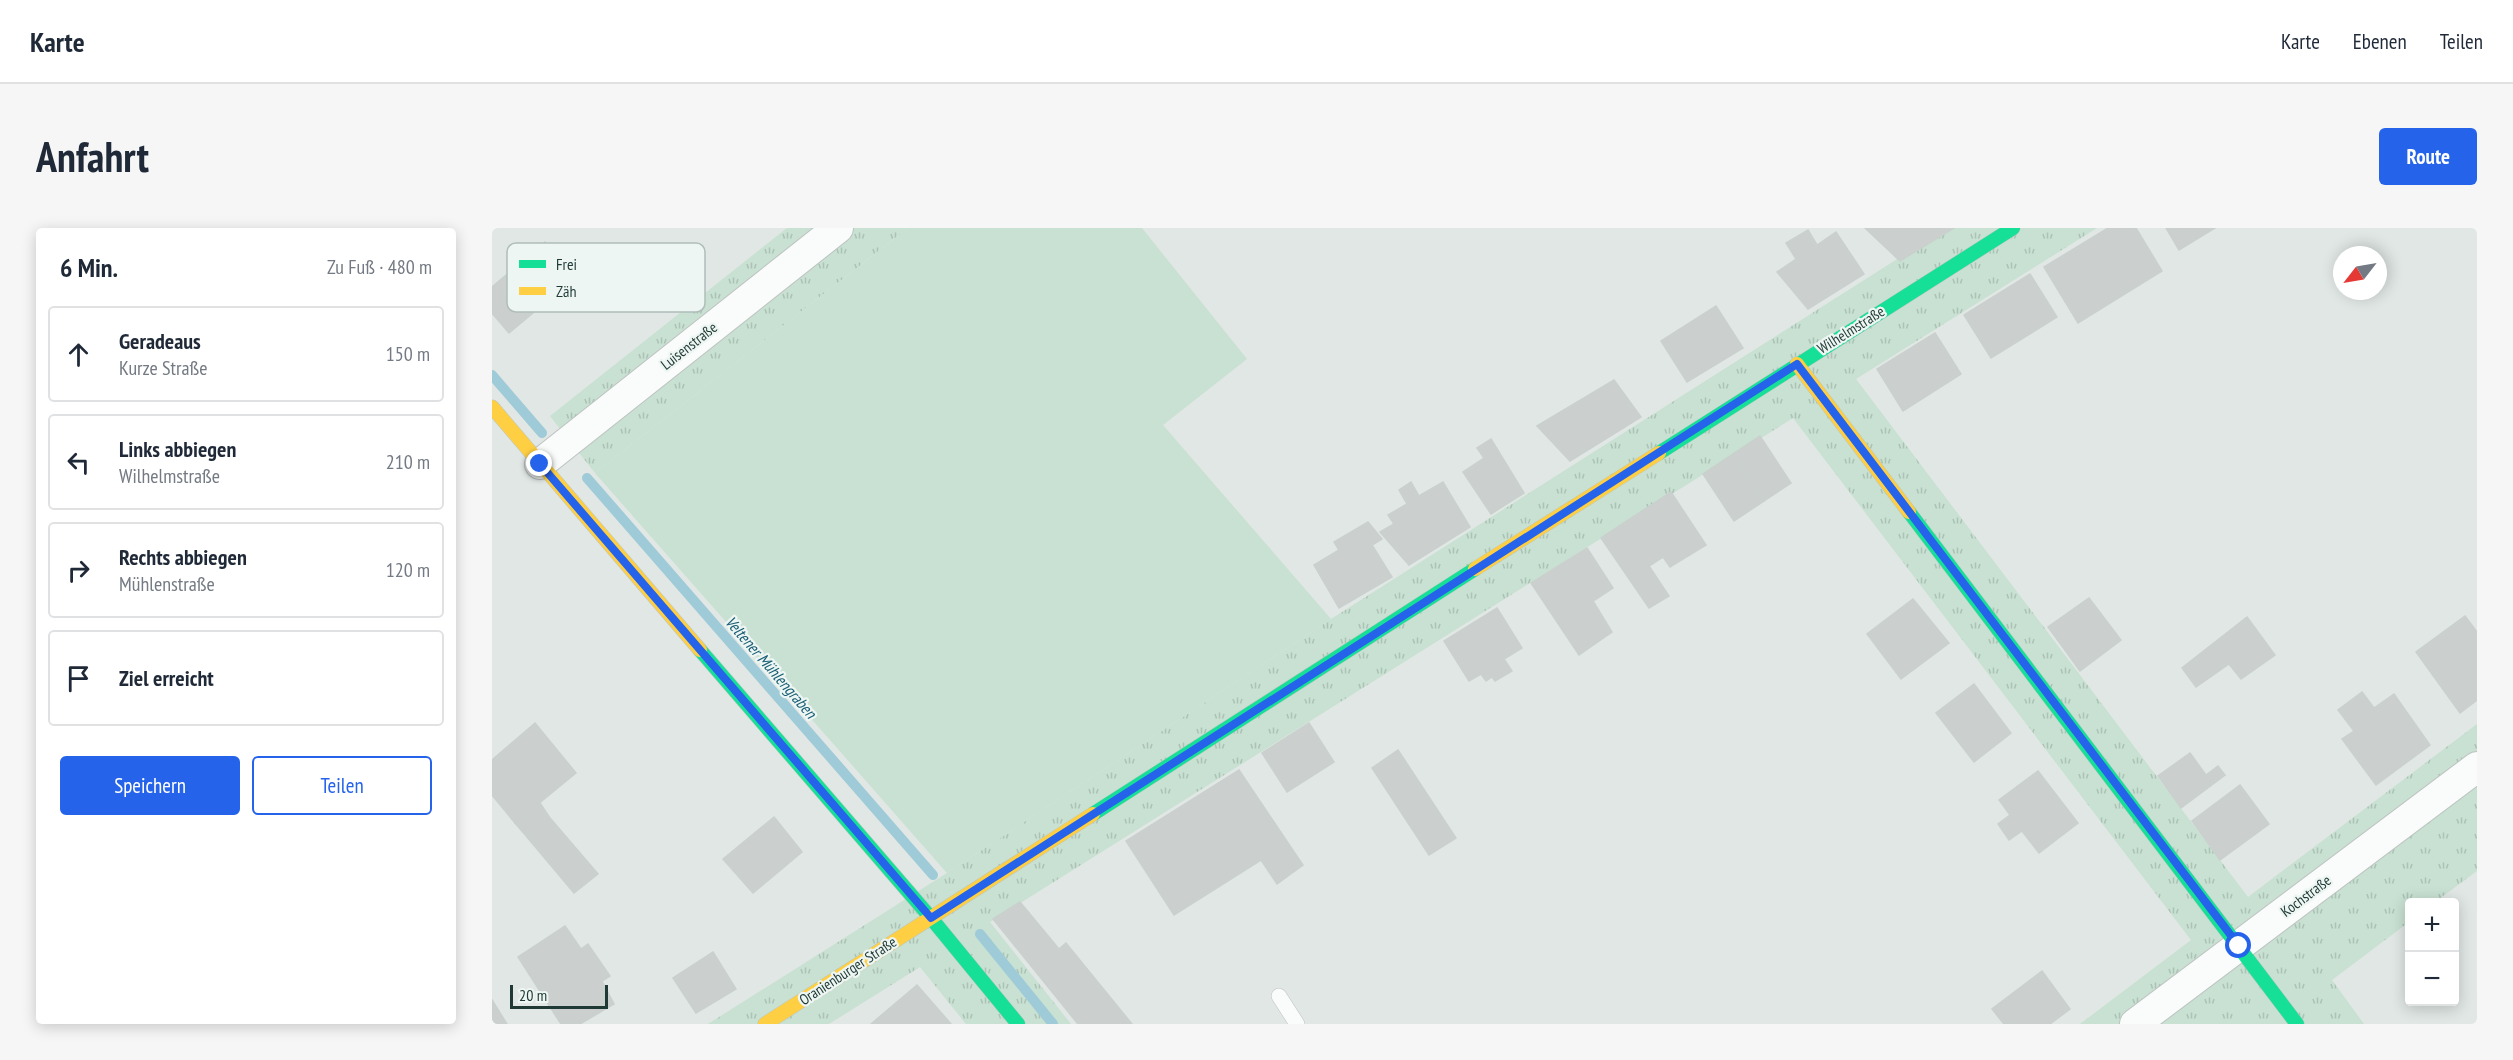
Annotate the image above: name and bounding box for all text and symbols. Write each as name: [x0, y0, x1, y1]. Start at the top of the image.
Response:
text: Karte: [30, 23, 85, 60]
text: Karte: [2281, 28, 2320, 55]
text: Ebenen: [2353, 28, 2407, 55]
text: Teilen: [2440, 28, 2483, 55]
button: Route: [2379, 128, 2477, 185]
text: Anfahrt: [36, 129, 149, 184]
legend: [507, 243, 705, 312]
north arrow: [2333, 246, 2387, 300]
text: 6 Min.: [60, 251, 118, 284]
text: Zu Fuß · 480 m: [327, 254, 432, 280]
text: Frei: [556, 254, 577, 274]
text: Zäh: [556, 281, 576, 301]
street label: Wilhelmstraße: [1814, 301, 1888, 358]
street label: Luisenstraße: [657, 318, 721, 374]
text: Geradeaus: [119, 327, 201, 355]
icon: ahead: [62, 338, 95, 371]
text: 150 m: [386, 341, 430, 367]
text: Kurze Straße: [119, 355, 208, 381]
text: Links abbiegen: [119, 435, 236, 463]
icon: left: [62, 446, 95, 479]
text: 210 m: [386, 449, 430, 475]
route end: [526, 450, 552, 476]
text: Wilhelmstraße: [119, 463, 220, 489]
text: Rechts abbiegen: [119, 543, 247, 571]
icon: right: [62, 554, 95, 587]
text: 120 m: [386, 557, 430, 583]
text: Mühlenstraße: [119, 571, 215, 597]
water label: Veltener Mühlengraben: [721, 612, 822, 723]
icon: arrive: [62, 662, 95, 695]
text: Ziel erreicht: [119, 664, 214, 692]
button: Speichern: [60, 756, 240, 815]
button: Teilen: [252, 756, 432, 815]
street label: Kochstraße: [2277, 871, 2335, 921]
map controls: [2405, 898, 2459, 1006]
button: +: [2405, 898, 2459, 952]
street label: Oranienburger Straße: [795, 932, 900, 1009]
route start: [2225, 932, 2251, 958]
button: −: [2405, 952, 2459, 1006]
scale bar: [510, 982, 608, 1010]
text: 20 m: [519, 985, 547, 1005]

